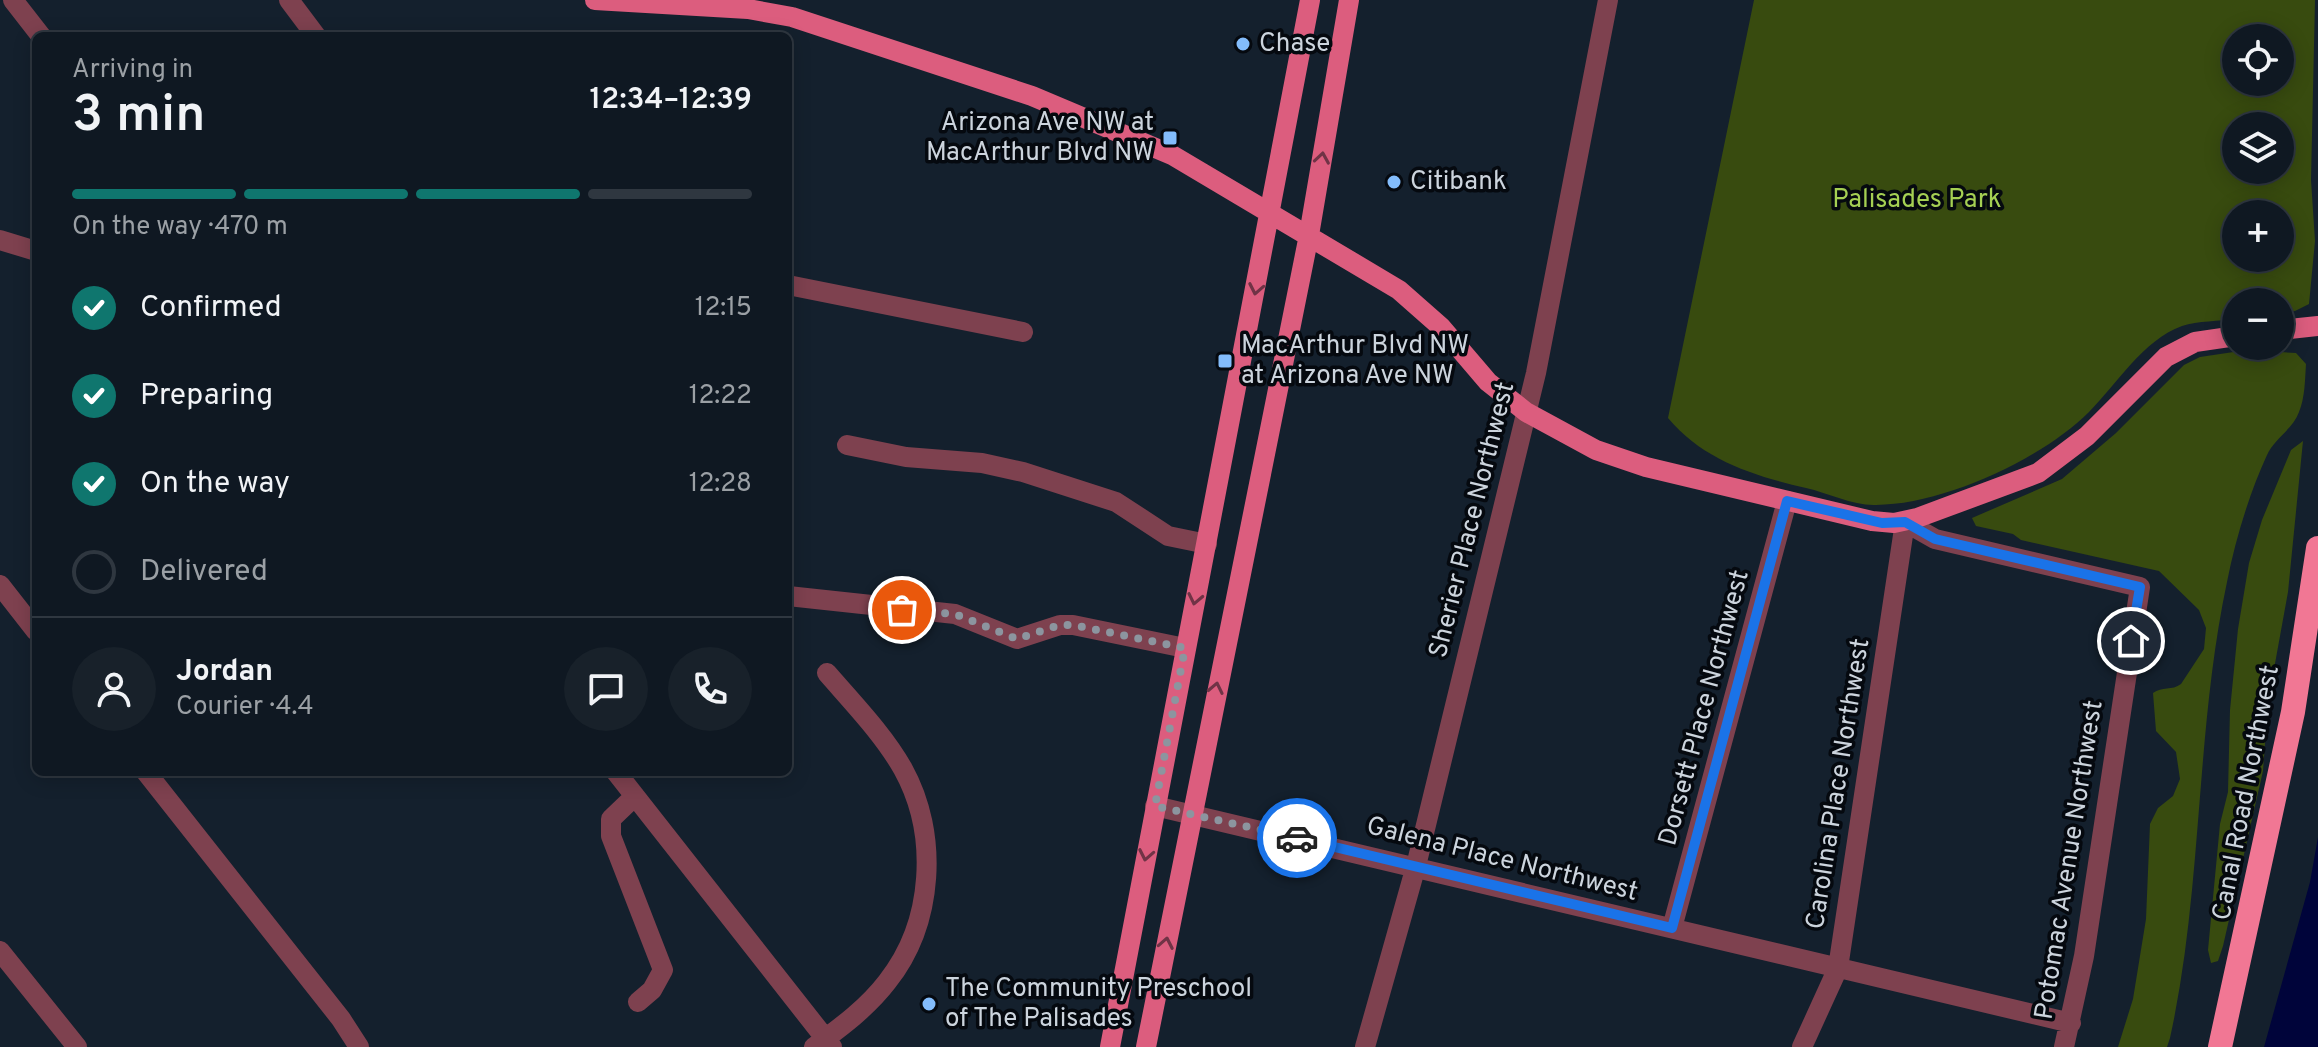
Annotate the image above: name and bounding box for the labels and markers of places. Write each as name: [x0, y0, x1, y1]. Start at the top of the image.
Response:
place label: Chase: [1259, 28, 1330, 61]
marker: Chase: [1234, 35, 1252, 53]
place label: Arizona Ave NW at MacArthur Blvd NW: [926, 107, 1154, 170]
marker: Arizona Ave NW at MacArthur Blvd NW: [1161, 129, 1179, 147]
place label: Citibank: [1410, 166, 1507, 199]
marker: Citibank: [1385, 173, 1403, 191]
place label: MacArthur Blvd NW at Arizona Ave NW: [1241, 330, 1469, 393]
marker: MacArthur Blvd NW at Arizona Ave NW: [1216, 352, 1234, 370]
pin: [868, 576, 936, 644]
pin: [2097, 607, 2165, 675]
place label: The Community Preschool of The Palisades: [945, 973, 1252, 1036]
marker: The Community Preschool of The Palisades: [920, 995, 938, 1013]

